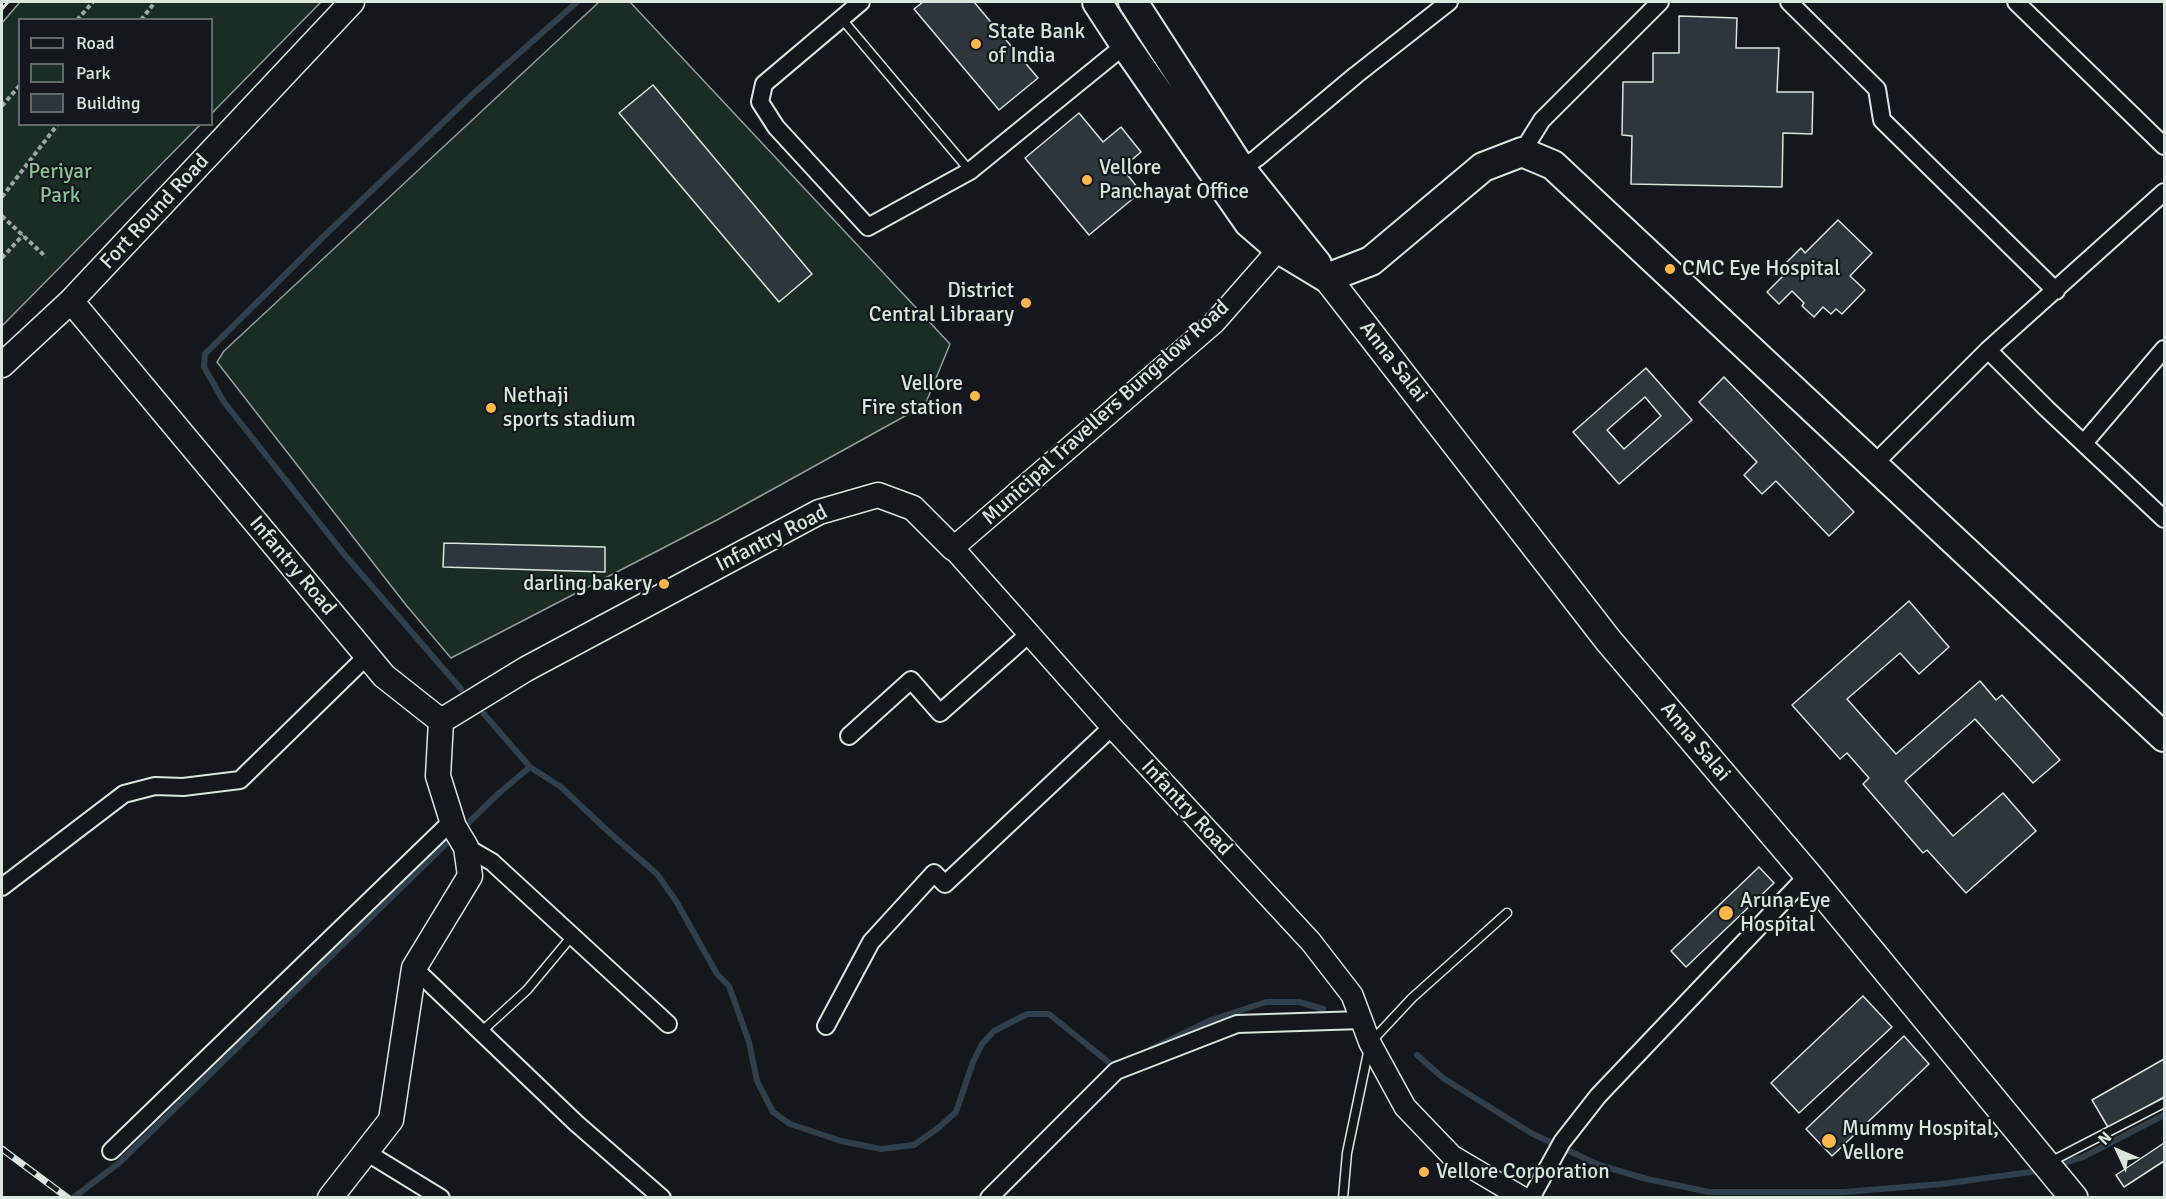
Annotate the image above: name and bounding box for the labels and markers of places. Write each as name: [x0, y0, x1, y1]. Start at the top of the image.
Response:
place label: State Bank of India: [988, 19, 1085, 69]
marker: State Bank of India: [969, 37, 983, 51]
place label: Vellore Panchayat Office: [1099, 155, 1249, 205]
marker: Vellore Panchayat Office: [1080, 173, 1094, 187]
place label: CMC Eye Hospital: [1682, 256, 1840, 282]
marker: CMC Eye Hospital: [1663, 262, 1677, 276]
place label: District Central Libraary: [869, 278, 1014, 328]
marker: District Central Libraary: [1019, 296, 1033, 310]
place label: Vellore Fire station: [861, 371, 963, 421]
place label: Nethaji sports stadium: [503, 383, 636, 433]
marker: Vellore Fire station: [968, 389, 982, 403]
marker: Nethaji sports stadium: [484, 401, 498, 415]
place label: darling bakery: [523, 571, 652, 597]
marker: darling bakery: [657, 577, 671, 591]
place label: Aruna Eye Hospital: [1740, 888, 1830, 938]
marker: Aruna Eye Hospital: [1717, 904, 1735, 922]
place label: Mummy Hospital, Vellore: [1842, 1116, 1999, 1166]
marker: Mummy Hospital, Vellore: [1820, 1132, 1838, 1150]
place label: Vellore Corporation: [1436, 1159, 1610, 1185]
marker: Vellore Corporation: [1417, 1165, 1431, 1179]

